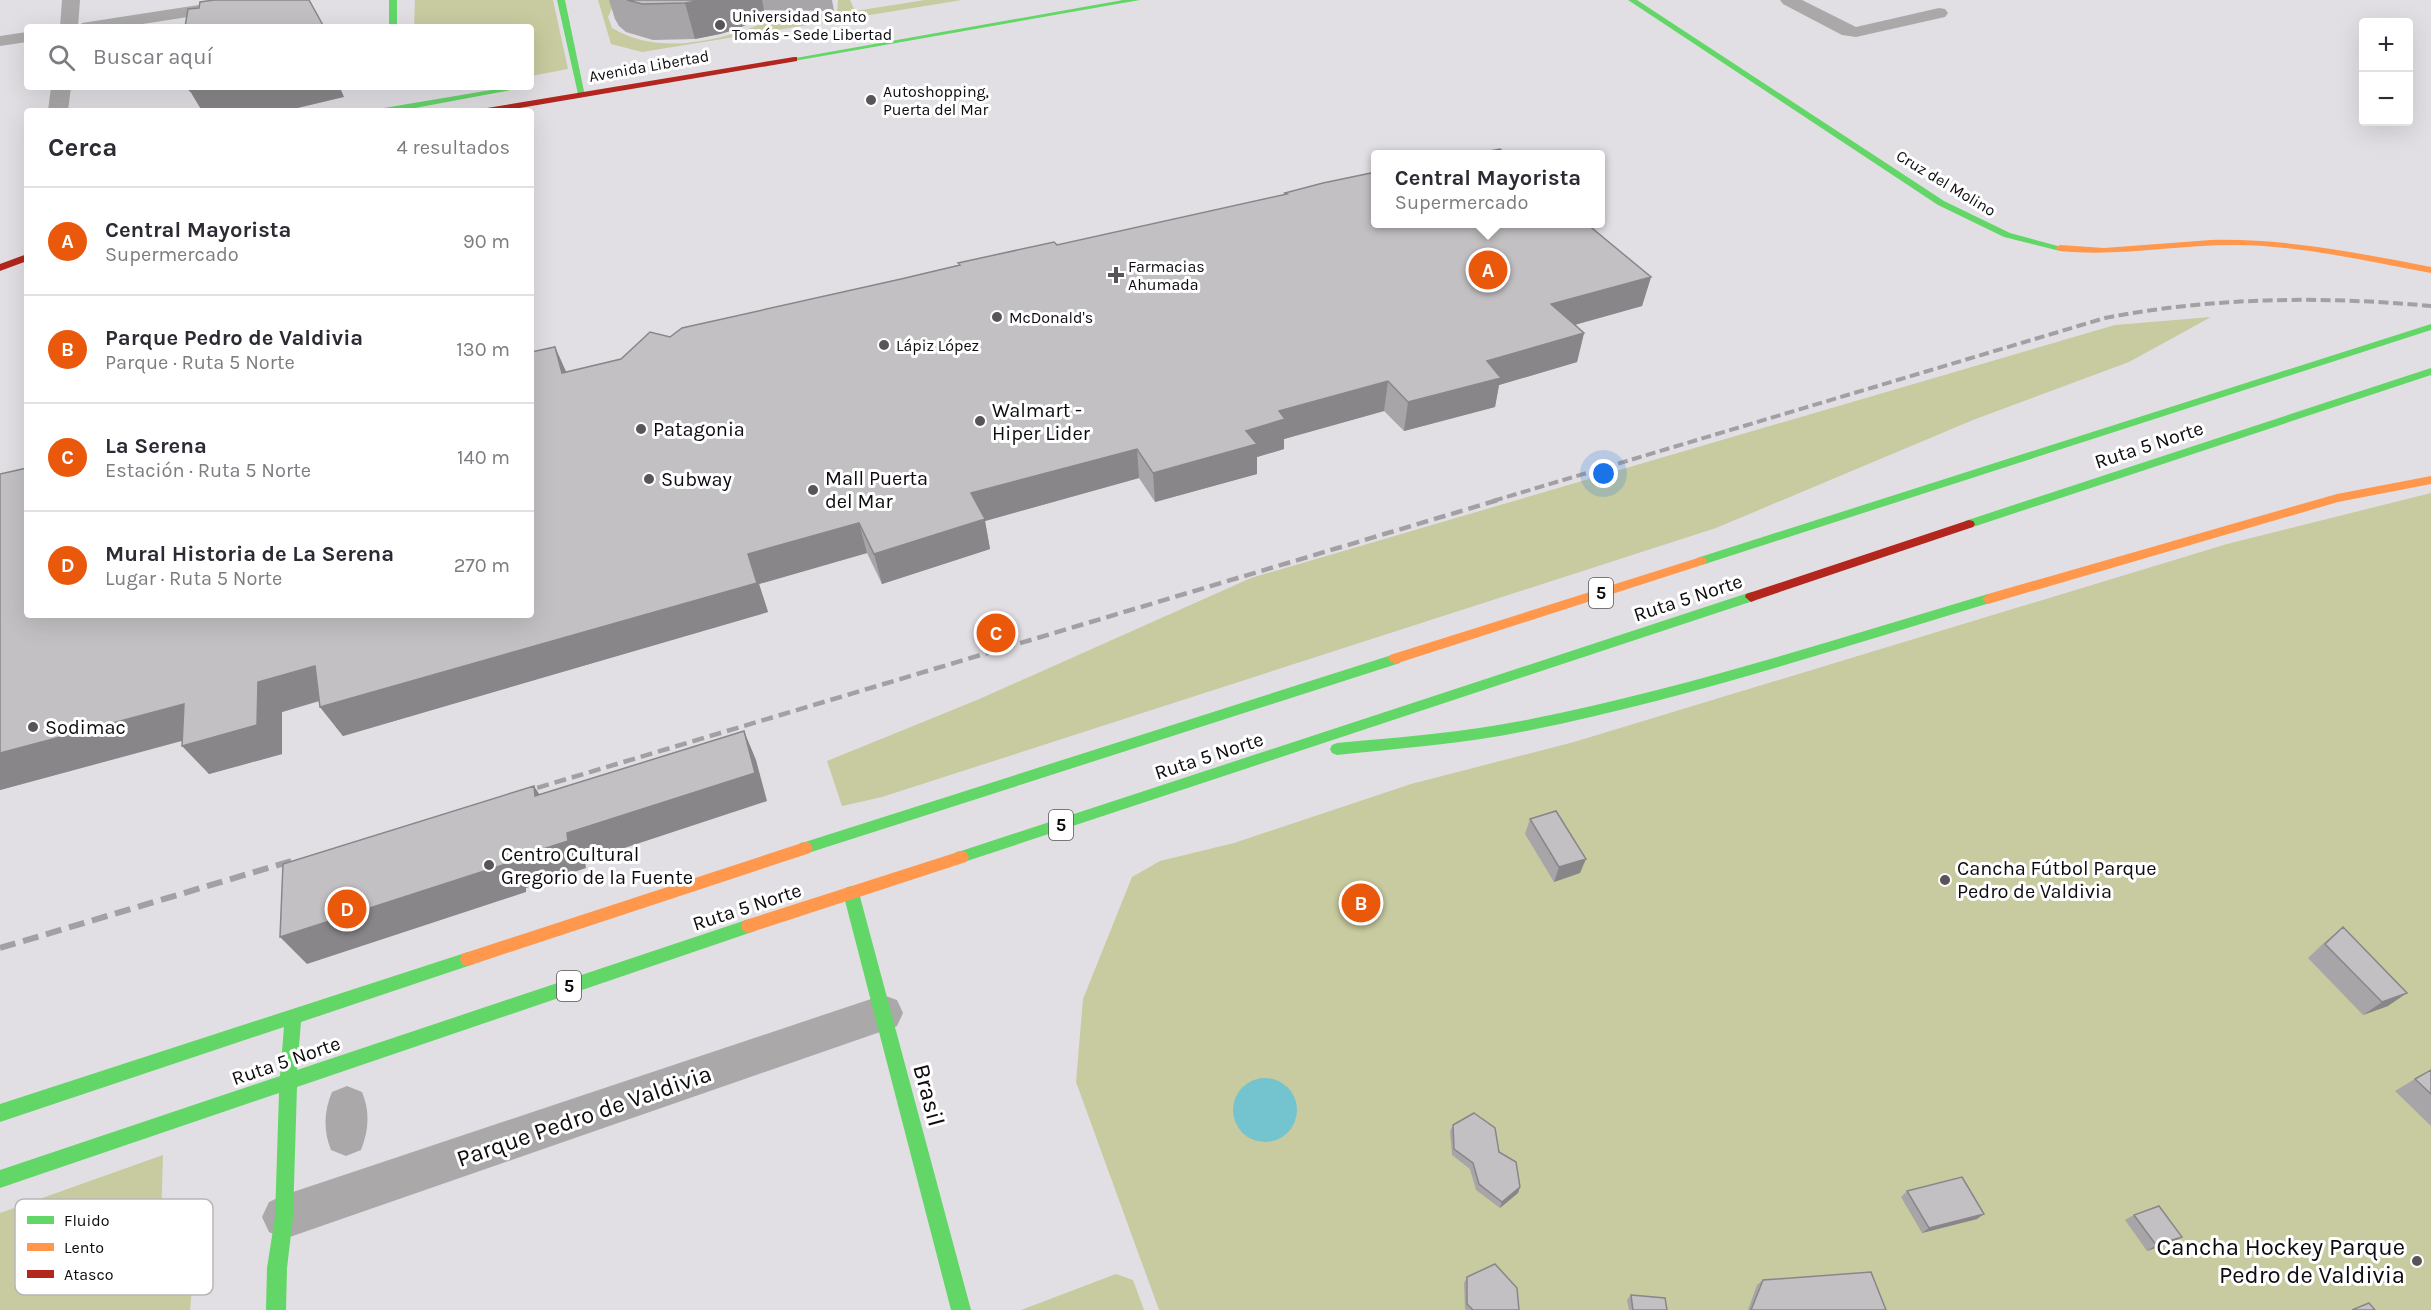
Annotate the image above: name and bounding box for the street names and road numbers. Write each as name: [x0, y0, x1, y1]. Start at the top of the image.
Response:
street label: Avenida Libertad: [587, 46, 711, 86]
street label: Cruz del Molino: [1893, 146, 1999, 220]
street label: Ruta 5 Norte: [2092, 417, 2206, 473]
street label: Ruta 5 Norte: [1631, 570, 1745, 626]
road number: 5: [1589, 578, 1613, 608]
street label: Ruta 5 Norte: [1152, 728, 1266, 784]
road number: 5: [1049, 810, 1073, 840]
street label: Ruta 5 Norte: [690, 879, 804, 935]
road number: 5: [557, 971, 581, 1001]
street label: Ruta 5 Norte: [229, 1032, 343, 1090]
street label: Parque Pedro de Valdivia: [453, 1059, 715, 1173]
street label: Brasil: [907, 1061, 951, 1129]

